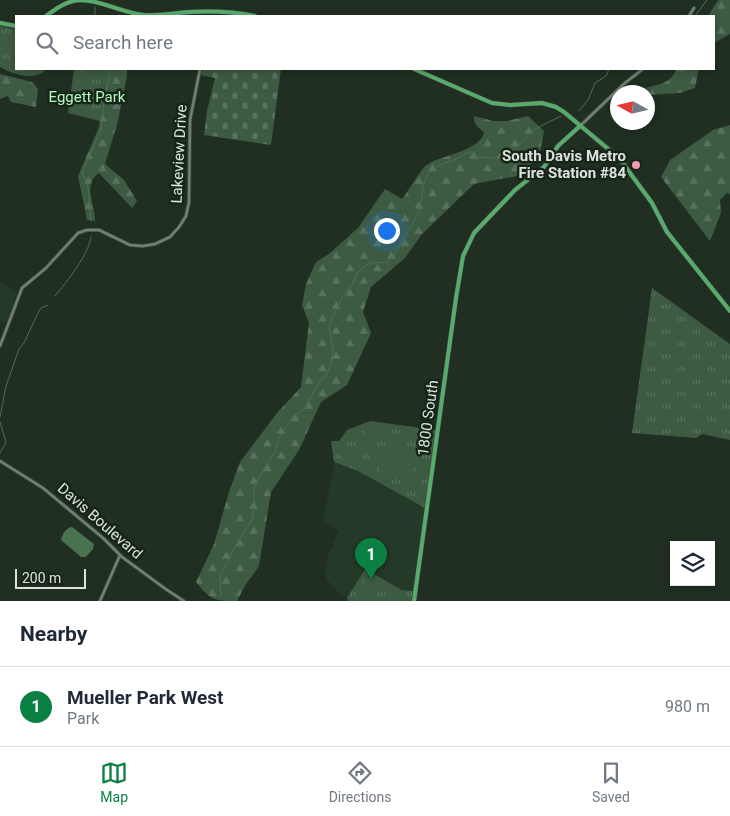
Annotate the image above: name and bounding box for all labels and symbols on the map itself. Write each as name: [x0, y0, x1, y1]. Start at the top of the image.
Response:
north arrow: [610, 85, 655, 130]
park label: Eggett Park: [49, 88, 126, 106]
street label: Lakeview Drive: [167, 104, 191, 204]
place label: South Davis Metro Fire Station #84: [502, 147, 626, 182]
marker: South Davis Metro Fire Station #84: [630, 159, 642, 171]
your location: [374, 218, 400, 244]
street label: 1800 South: [414, 379, 442, 457]
street label: Davis Boulevard: [54, 479, 146, 563]
pin: 1: [355, 538, 387, 579]
scale bar: [15, 566, 86, 589]

